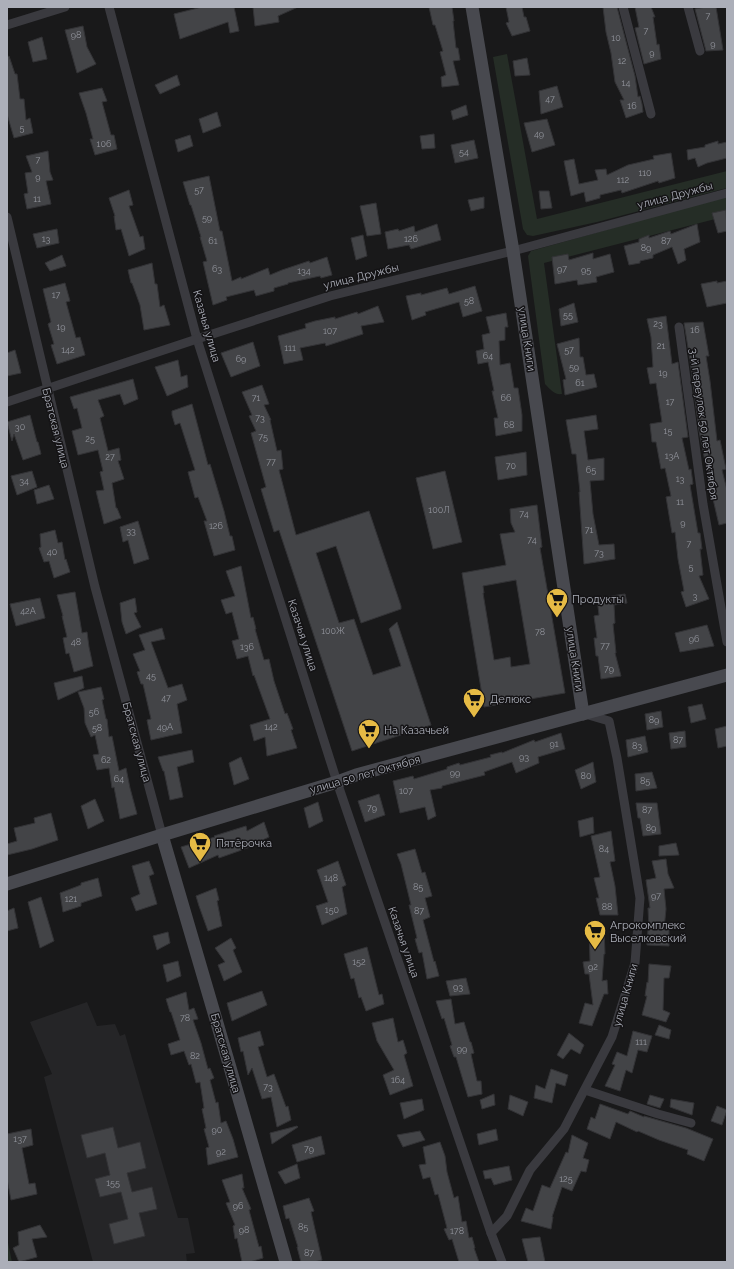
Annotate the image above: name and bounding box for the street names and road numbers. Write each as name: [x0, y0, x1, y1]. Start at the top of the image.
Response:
street label: улица Дружбы: [636, 179, 714, 212]
street label: улица Дружбы: [322, 261, 400, 292]
street label: Казачья улица: [190, 289, 223, 364]
street label: улица Книги: [515, 306, 538, 372]
street label: 3-й переулок 50 лет Октября: [686, 347, 721, 501]
street label: Братская улица: [39, 387, 72, 470]
street label: Казачья улица: [285, 598, 320, 673]
street label: улица Книги: [563, 626, 586, 692]
street label: Братская улица: [120, 701, 153, 783]
street label: улица 50 лет Октября: [308, 752, 422, 796]
street label: Казачья улица: [385, 905, 422, 979]
street label: улица Книги: [610, 962, 641, 1028]
street label: Братская улица: [208, 1012, 243, 1094]

